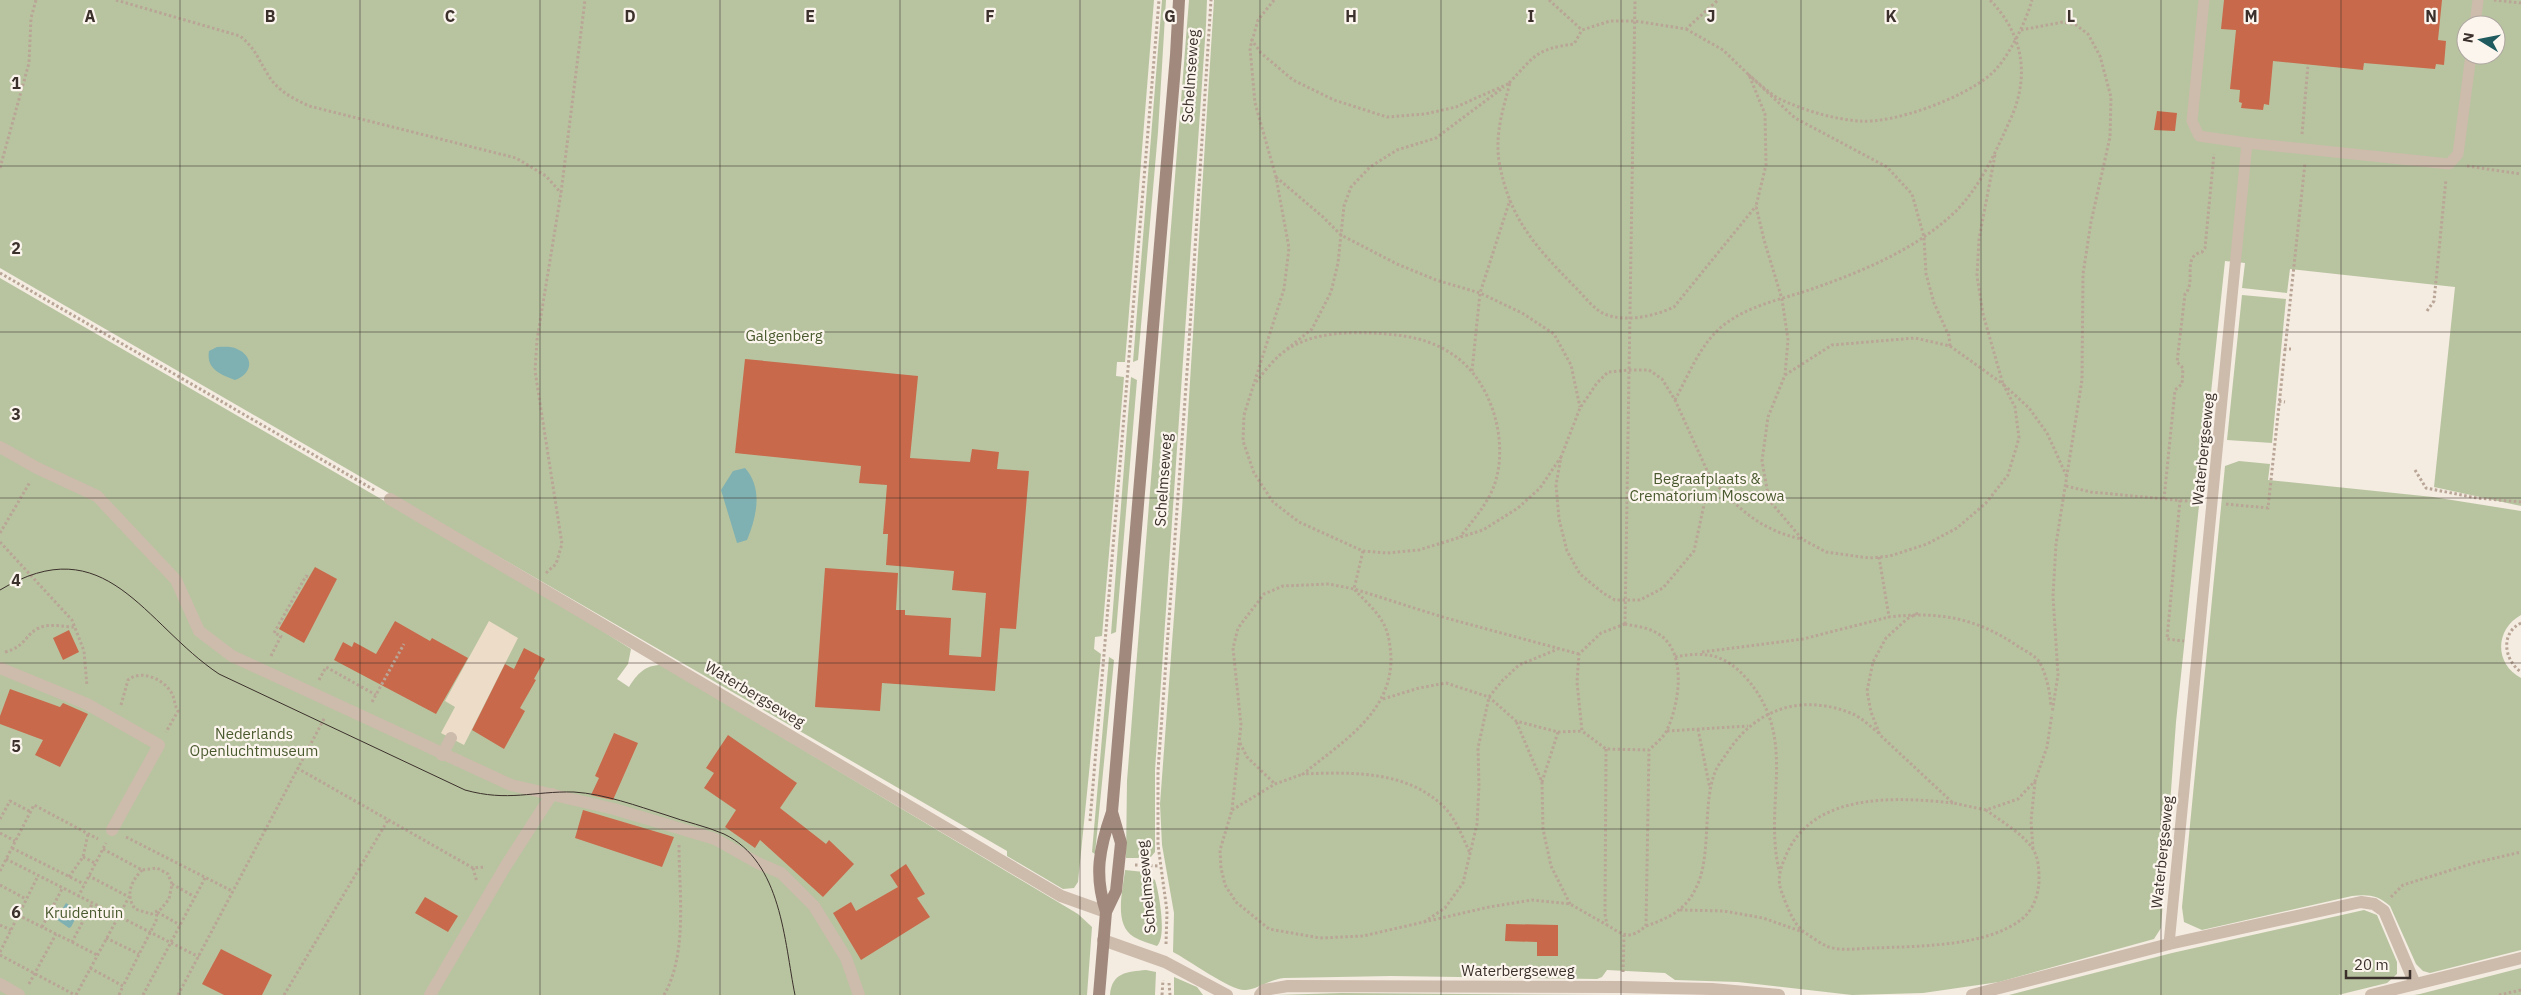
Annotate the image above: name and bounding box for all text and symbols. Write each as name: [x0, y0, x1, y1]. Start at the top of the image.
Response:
text: A: [85, 6, 96, 26]
text: B: [265, 6, 276, 26]
text: C: [445, 6, 455, 26]
text: D: [624, 6, 636, 26]
text: E: [805, 6, 815, 26]
text: F: [985, 6, 995, 26]
text: G: [1164, 6, 1176, 26]
text: H: [1345, 6, 1357, 26]
text: I: [1528, 6, 1535, 26]
text: J: [1707, 6, 1715, 26]
text: K: [1885, 6, 1897, 26]
text: L: [2067, 6, 2075, 26]
text: M: [2244, 6, 2258, 26]
text: N: [2425, 6, 2437, 26]
north arrow: [2456, 15, 2506, 65]
street label: Schelmseweg: [1177, 29, 1203, 123]
text: N: [2458, 31, 2478, 44]
text: 1: [11, 73, 21, 93]
text: 2: [11, 238, 21, 258]
park label: Galgenberg: [745, 326, 823, 345]
street label: Waterbergseweg: [2188, 392, 2218, 506]
text: 3: [11, 404, 21, 424]
street label: Schelmseweg: [1150, 433, 1176, 527]
park label: Begraafplaats & Crematorium Moscowa: [1629, 469, 1785, 505]
text: 4: [11, 570, 21, 590]
street label: Waterbergseweg: [702, 657, 808, 731]
park label: Nederlands Openluchtmuseum: [190, 724, 318, 760]
text: 5: [11, 736, 21, 756]
street label: Waterbergseweg: [2147, 795, 2177, 909]
street label: Schelmseweg: [1132, 840, 1160, 934]
text: 6: [11, 902, 21, 922]
park label: Kruidentuin: [45, 903, 123, 922]
scale bar: [2346, 948, 2410, 980]
text: 20 m: [2354, 955, 2389, 974]
street label: Waterbergseweg: [1461, 961, 1575, 980]

